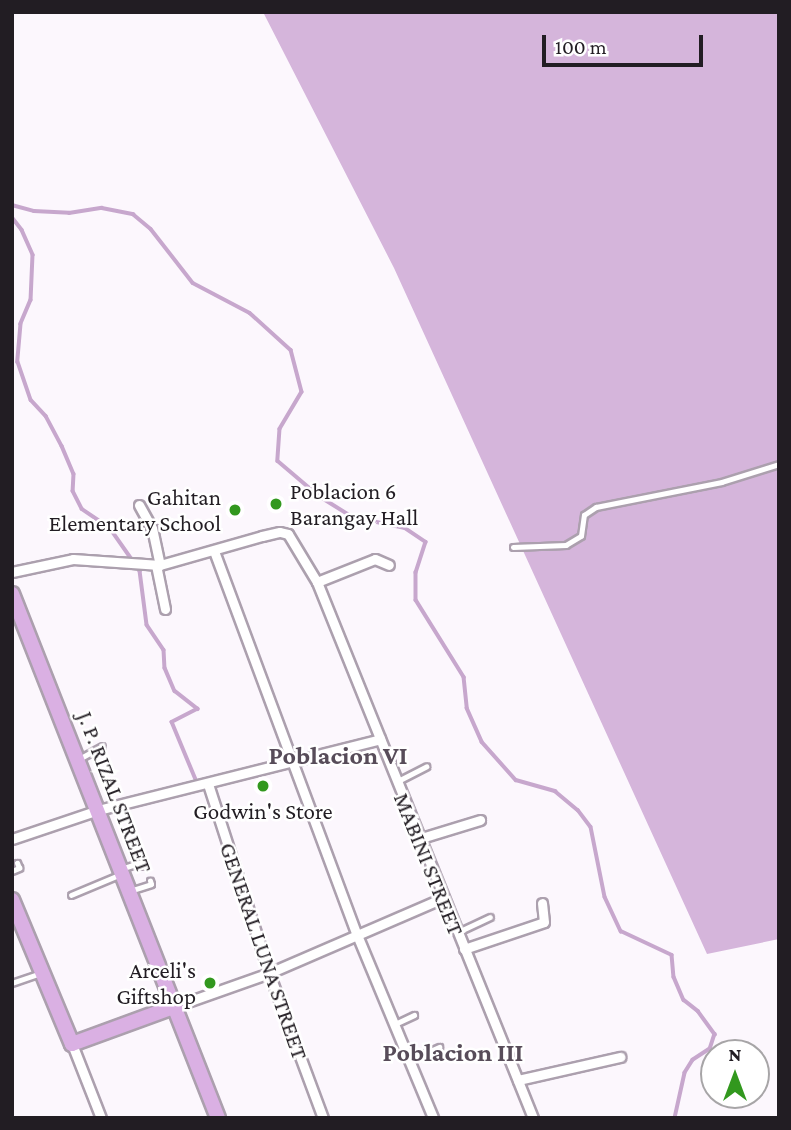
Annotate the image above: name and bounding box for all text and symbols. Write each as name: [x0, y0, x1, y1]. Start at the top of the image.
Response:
scale bar: [546, 21, 707, 65]
text: 100 m: [555, 35, 607, 59]
place label: Poblacion 6 Barangay Hall: [290, 477, 418, 531]
place label: Gahitan Elementary School: [49, 483, 221, 537]
marker: Poblacion 6 Barangay Hall: [268, 496, 284, 512]
marker: Gahitan Elementary School: [227, 502, 243, 518]
street label: J. P. RIZAL STREET: [72, 707, 158, 877]
district label: Poblacion VI: [269, 740, 407, 772]
marker: Godwin's Store: [255, 778, 271, 794]
street label: MABINI STREET: [388, 789, 470, 939]
place label: Godwin's Store: [193, 797, 333, 825]
street label: GENERAL LUNA STREET: [214, 839, 314, 1063]
place label: Arceli's Giftshop: [116, 956, 196, 1010]
marker: Arceli's Giftshop: [202, 975, 218, 991]
district label: Poblacion III: [383, 1037, 523, 1069]
north arrow: [700, 1039, 770, 1109]
text: N: [729, 1044, 741, 1065]

